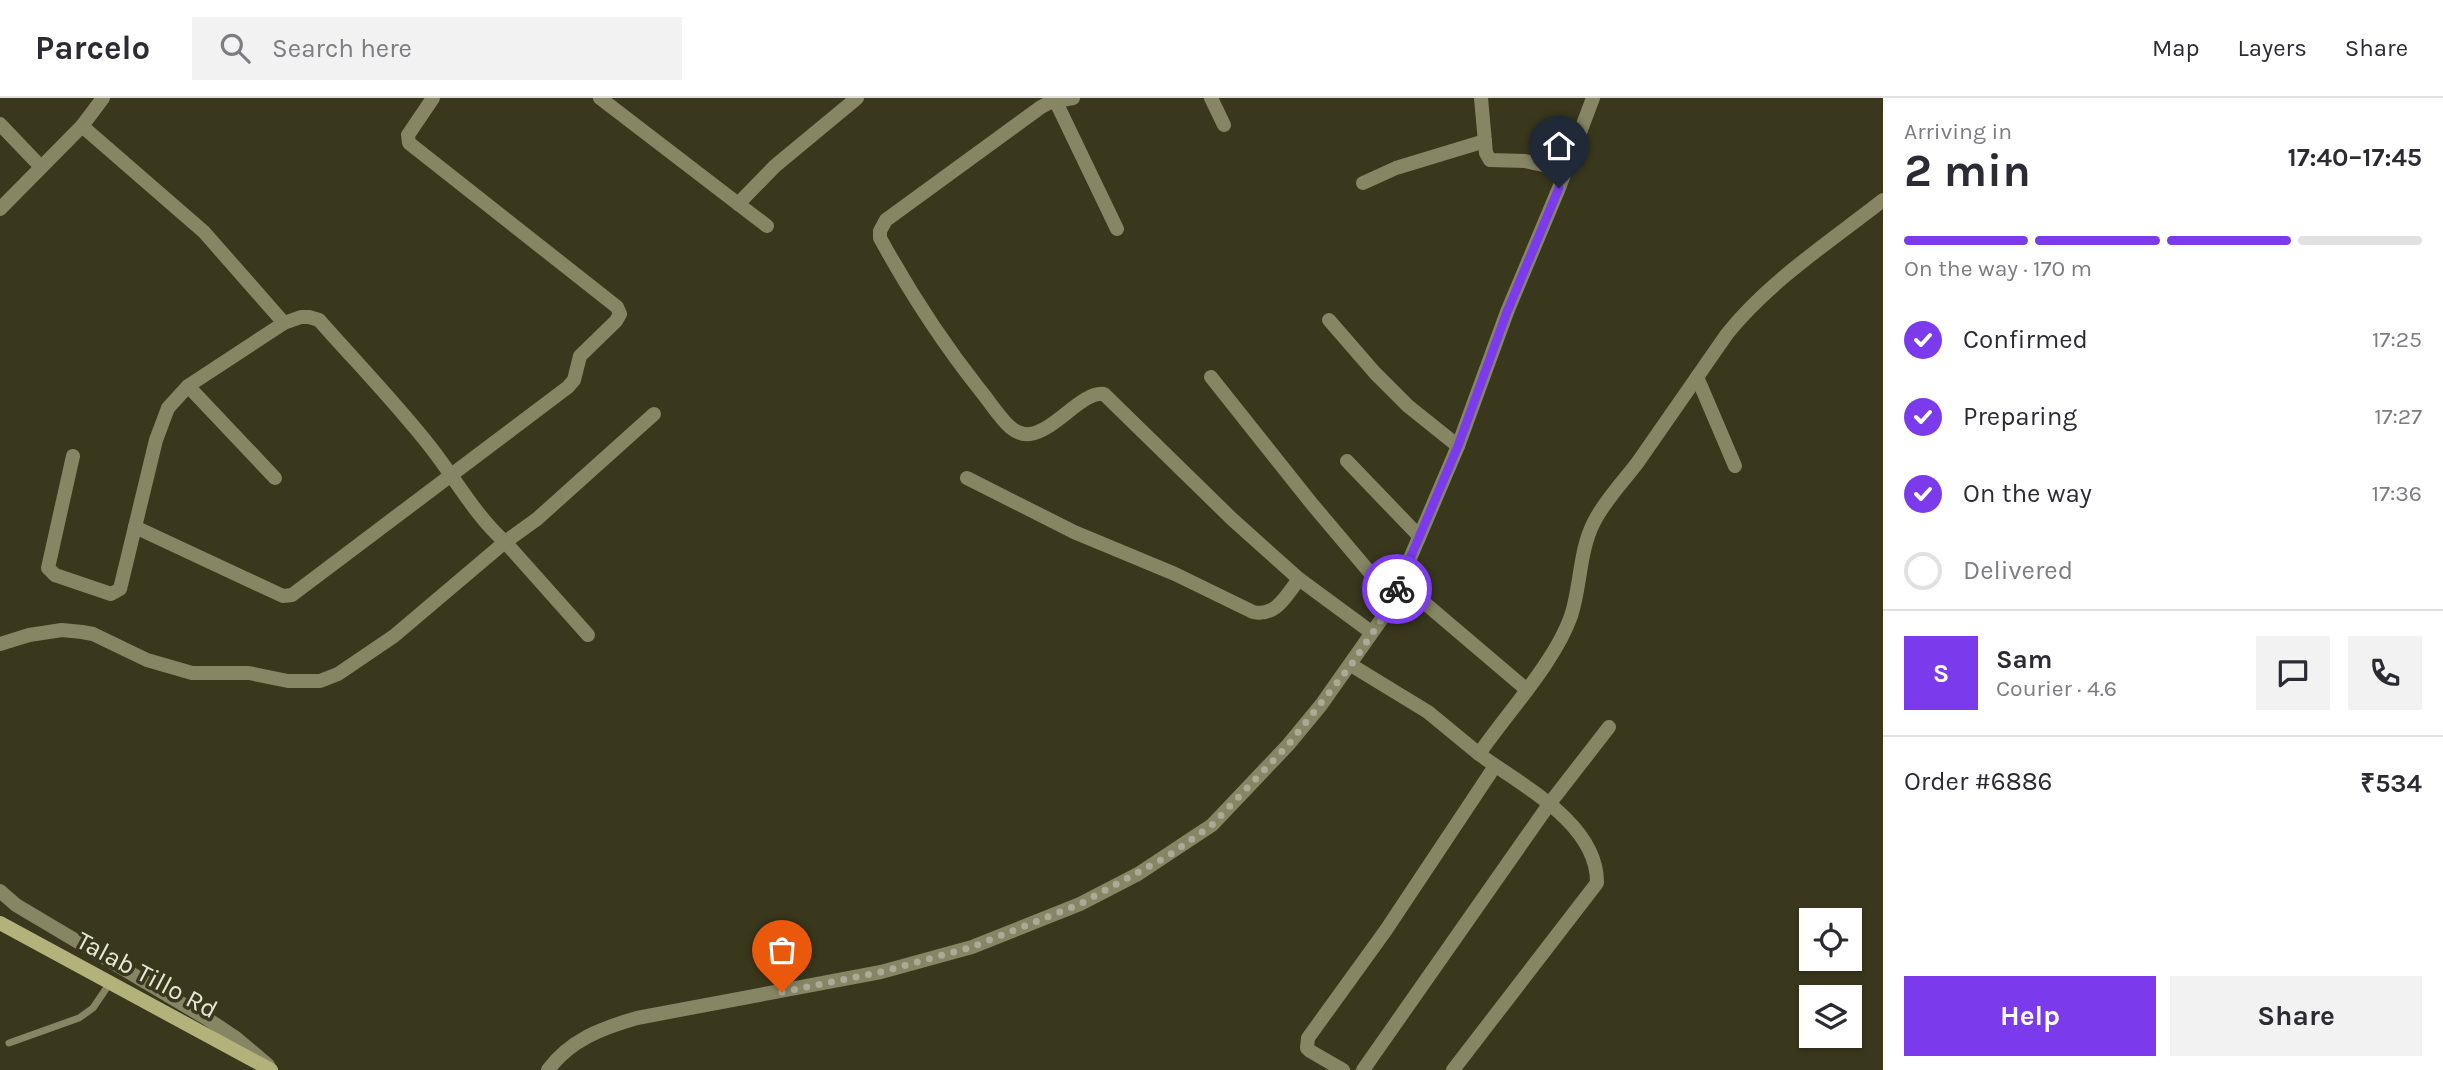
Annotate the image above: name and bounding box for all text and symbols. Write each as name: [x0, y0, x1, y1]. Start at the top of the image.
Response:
search box: [192, 17, 682, 80]
text: Parcelo: [35, 29, 150, 67]
icon: search: [216, 29, 254, 67]
text: Search here: [272, 33, 412, 64]
text: Map: [2152, 34, 2200, 62]
text: Layers: [2238, 34, 2307, 62]
text: Share: [2345, 34, 2408, 62]
pin: [1529, 116, 1589, 188]
text: Arriving in: [1904, 118, 2012, 145]
icon: home: [1540, 127, 1578, 165]
text: 17:40–17:45: [2287, 142, 2422, 173]
text: 2 min: [1904, 144, 2031, 198]
text: On the way · 170 m: [1904, 255, 2092, 282]
icon: check: [1904, 321, 1942, 359]
text: Confirmed: [1963, 324, 2088, 355]
text: 17:25: [2372, 326, 2422, 353]
icon: check: [1904, 398, 1942, 436]
text: Preparing: [1963, 401, 2077, 432]
text: 17:27: [2374, 403, 2422, 430]
icon: check: [1904, 475, 1942, 513]
text: On the way: [1963, 478, 2092, 509]
text: 17:36: [2372, 480, 2422, 507]
courier: [1362, 554, 1432, 624]
text: Delivered: [1963, 555, 2073, 586]
icon: bike: [1378, 570, 1416, 608]
button: chat: [2256, 636, 2330, 710]
button: phone: [2348, 636, 2422, 710]
text: Sam: [1996, 644, 2052, 675]
text: S: [1933, 658, 1949, 689]
text: Courier · 4.6: [1996, 675, 2117, 702]
text: Order #6886: [1904, 766, 2053, 797]
text: ₹534: [2360, 768, 2422, 799]
map controls: [1799, 908, 1862, 1048]
button: locate: [1799, 908, 1862, 971]
pin: [752, 920, 812, 992]
street label: Talab Tillo Rd: [71, 925, 223, 1025]
icon: bag: [763, 931, 801, 969]
button: Help: [1904, 976, 2156, 1056]
button: Share: [2170, 976, 2422, 1056]
button: layers: [1799, 985, 1862, 1048]

